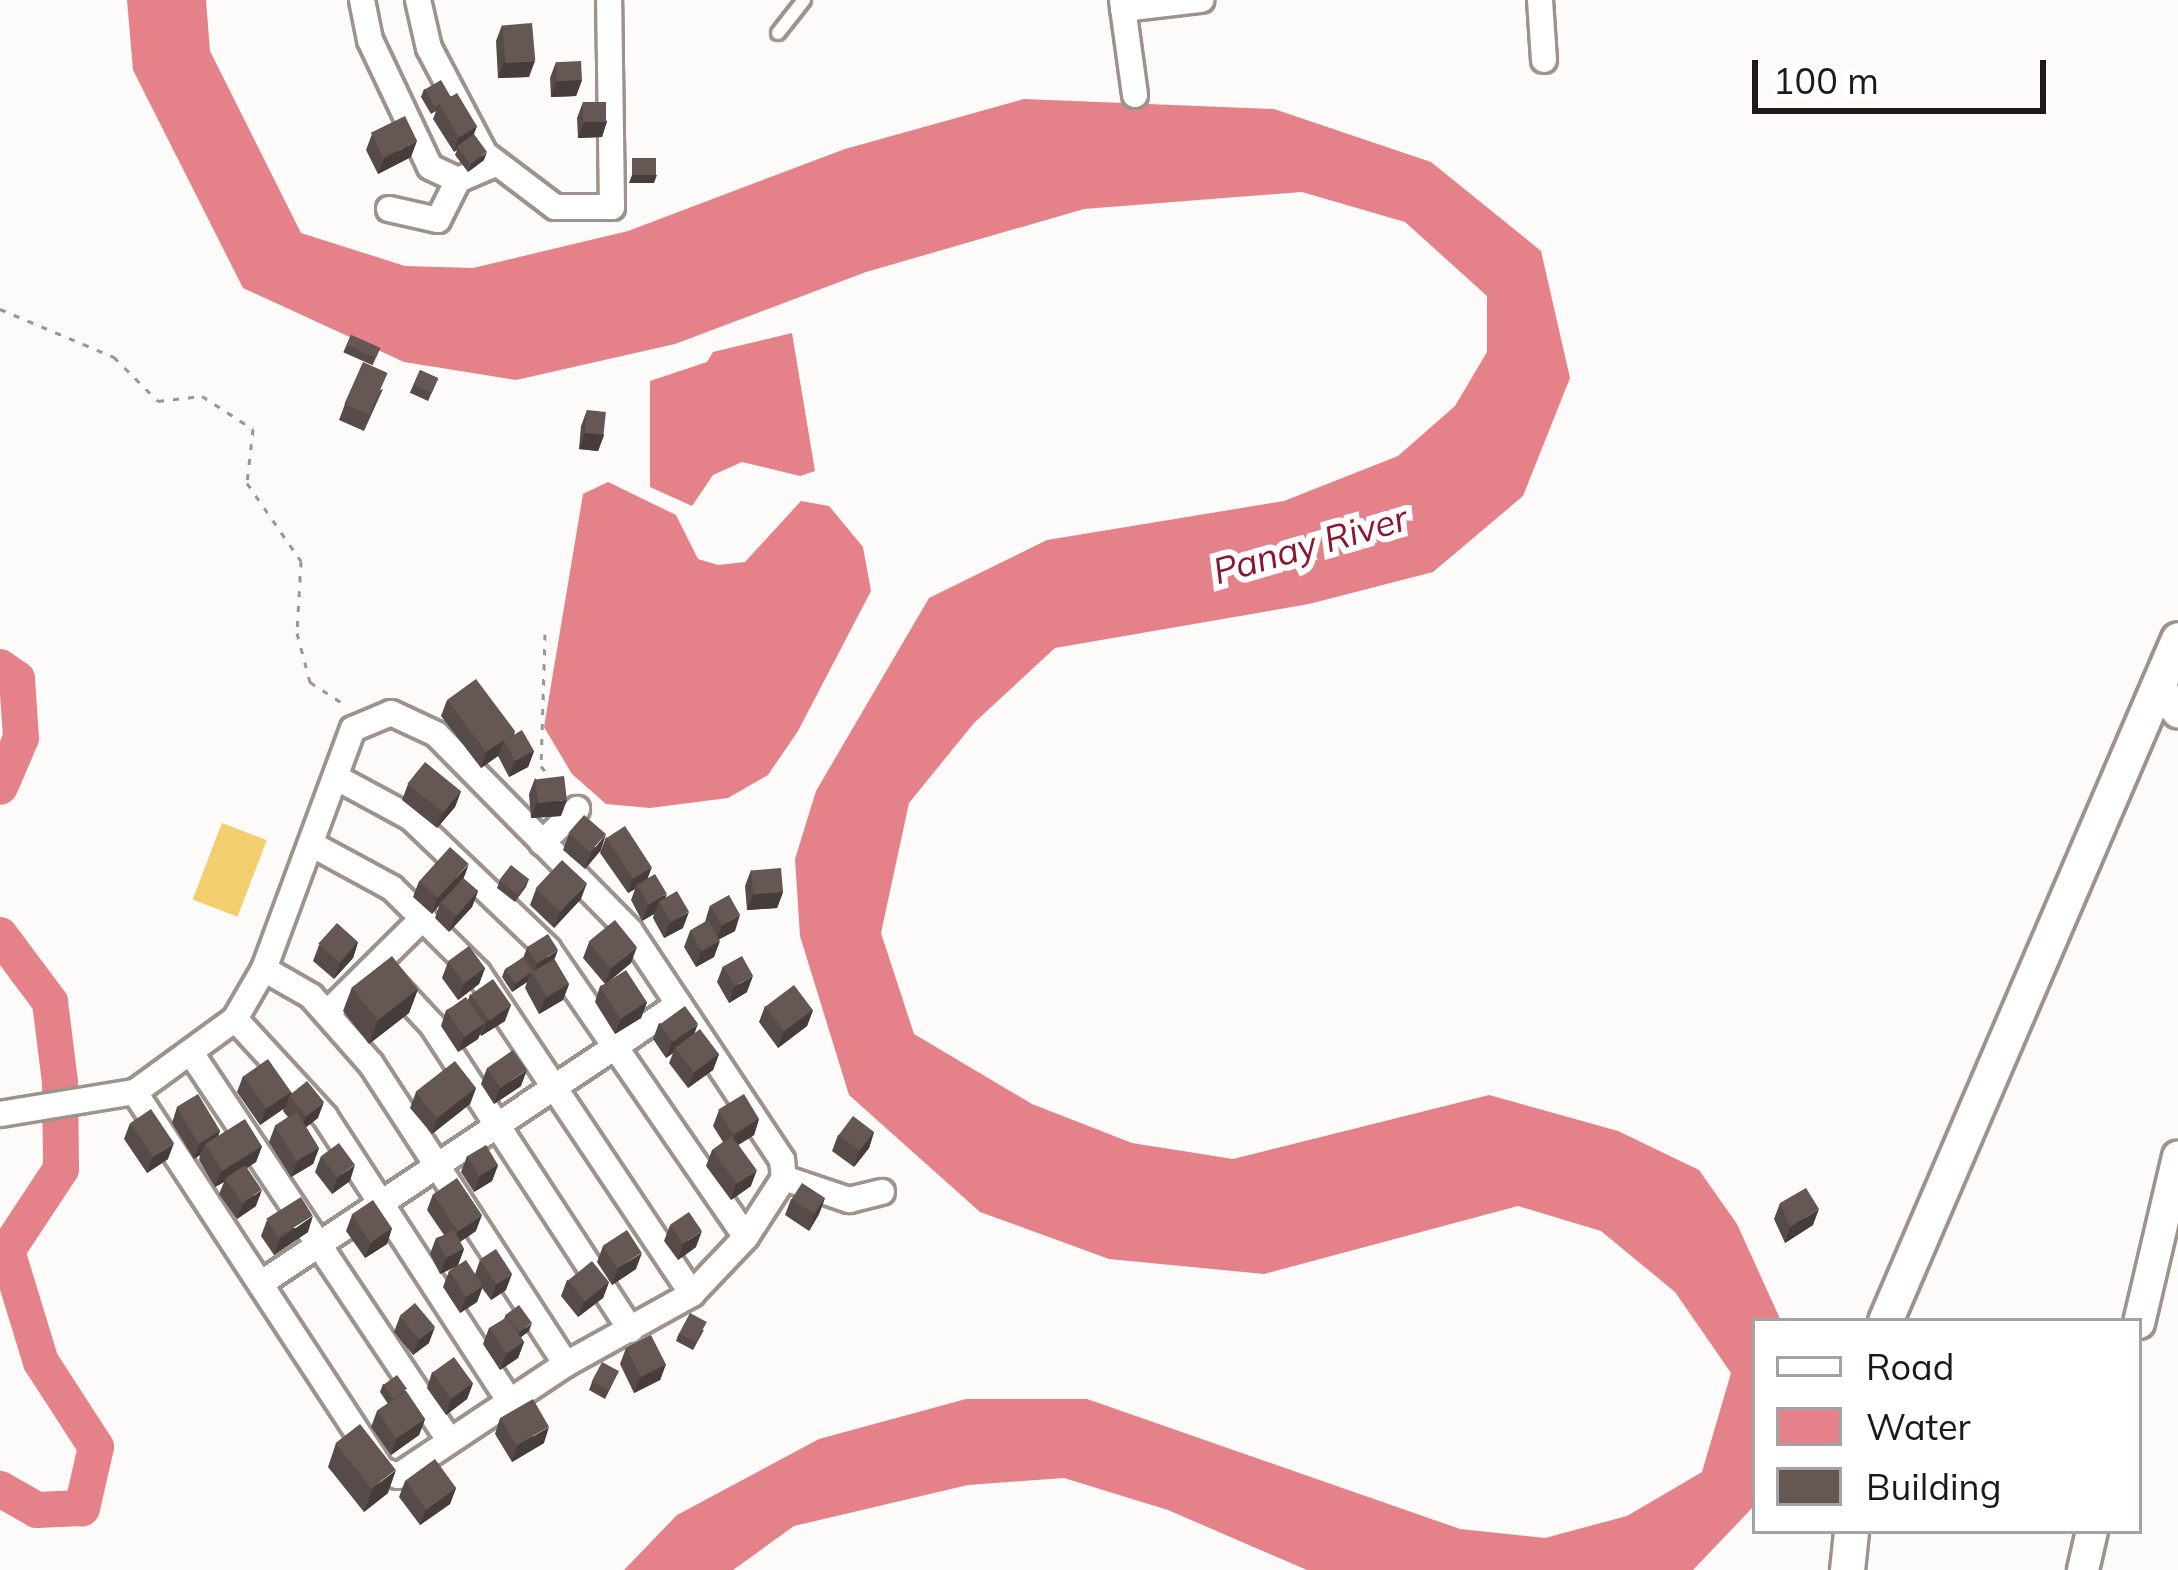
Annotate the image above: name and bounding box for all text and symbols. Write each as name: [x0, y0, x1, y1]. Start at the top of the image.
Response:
scale bar: [1758, 36, 2052, 110]
text: 100 m: [1773, 58, 1879, 103]
water label: Panay River: [1208, 496, 1412, 592]
legend: [1752, 1318, 2142, 1534]
text: Road: [1866, 1344, 1954, 1389]
text: Water: [1866, 1404, 1971, 1449]
text: Building: [1866, 1464, 2001, 1509]

